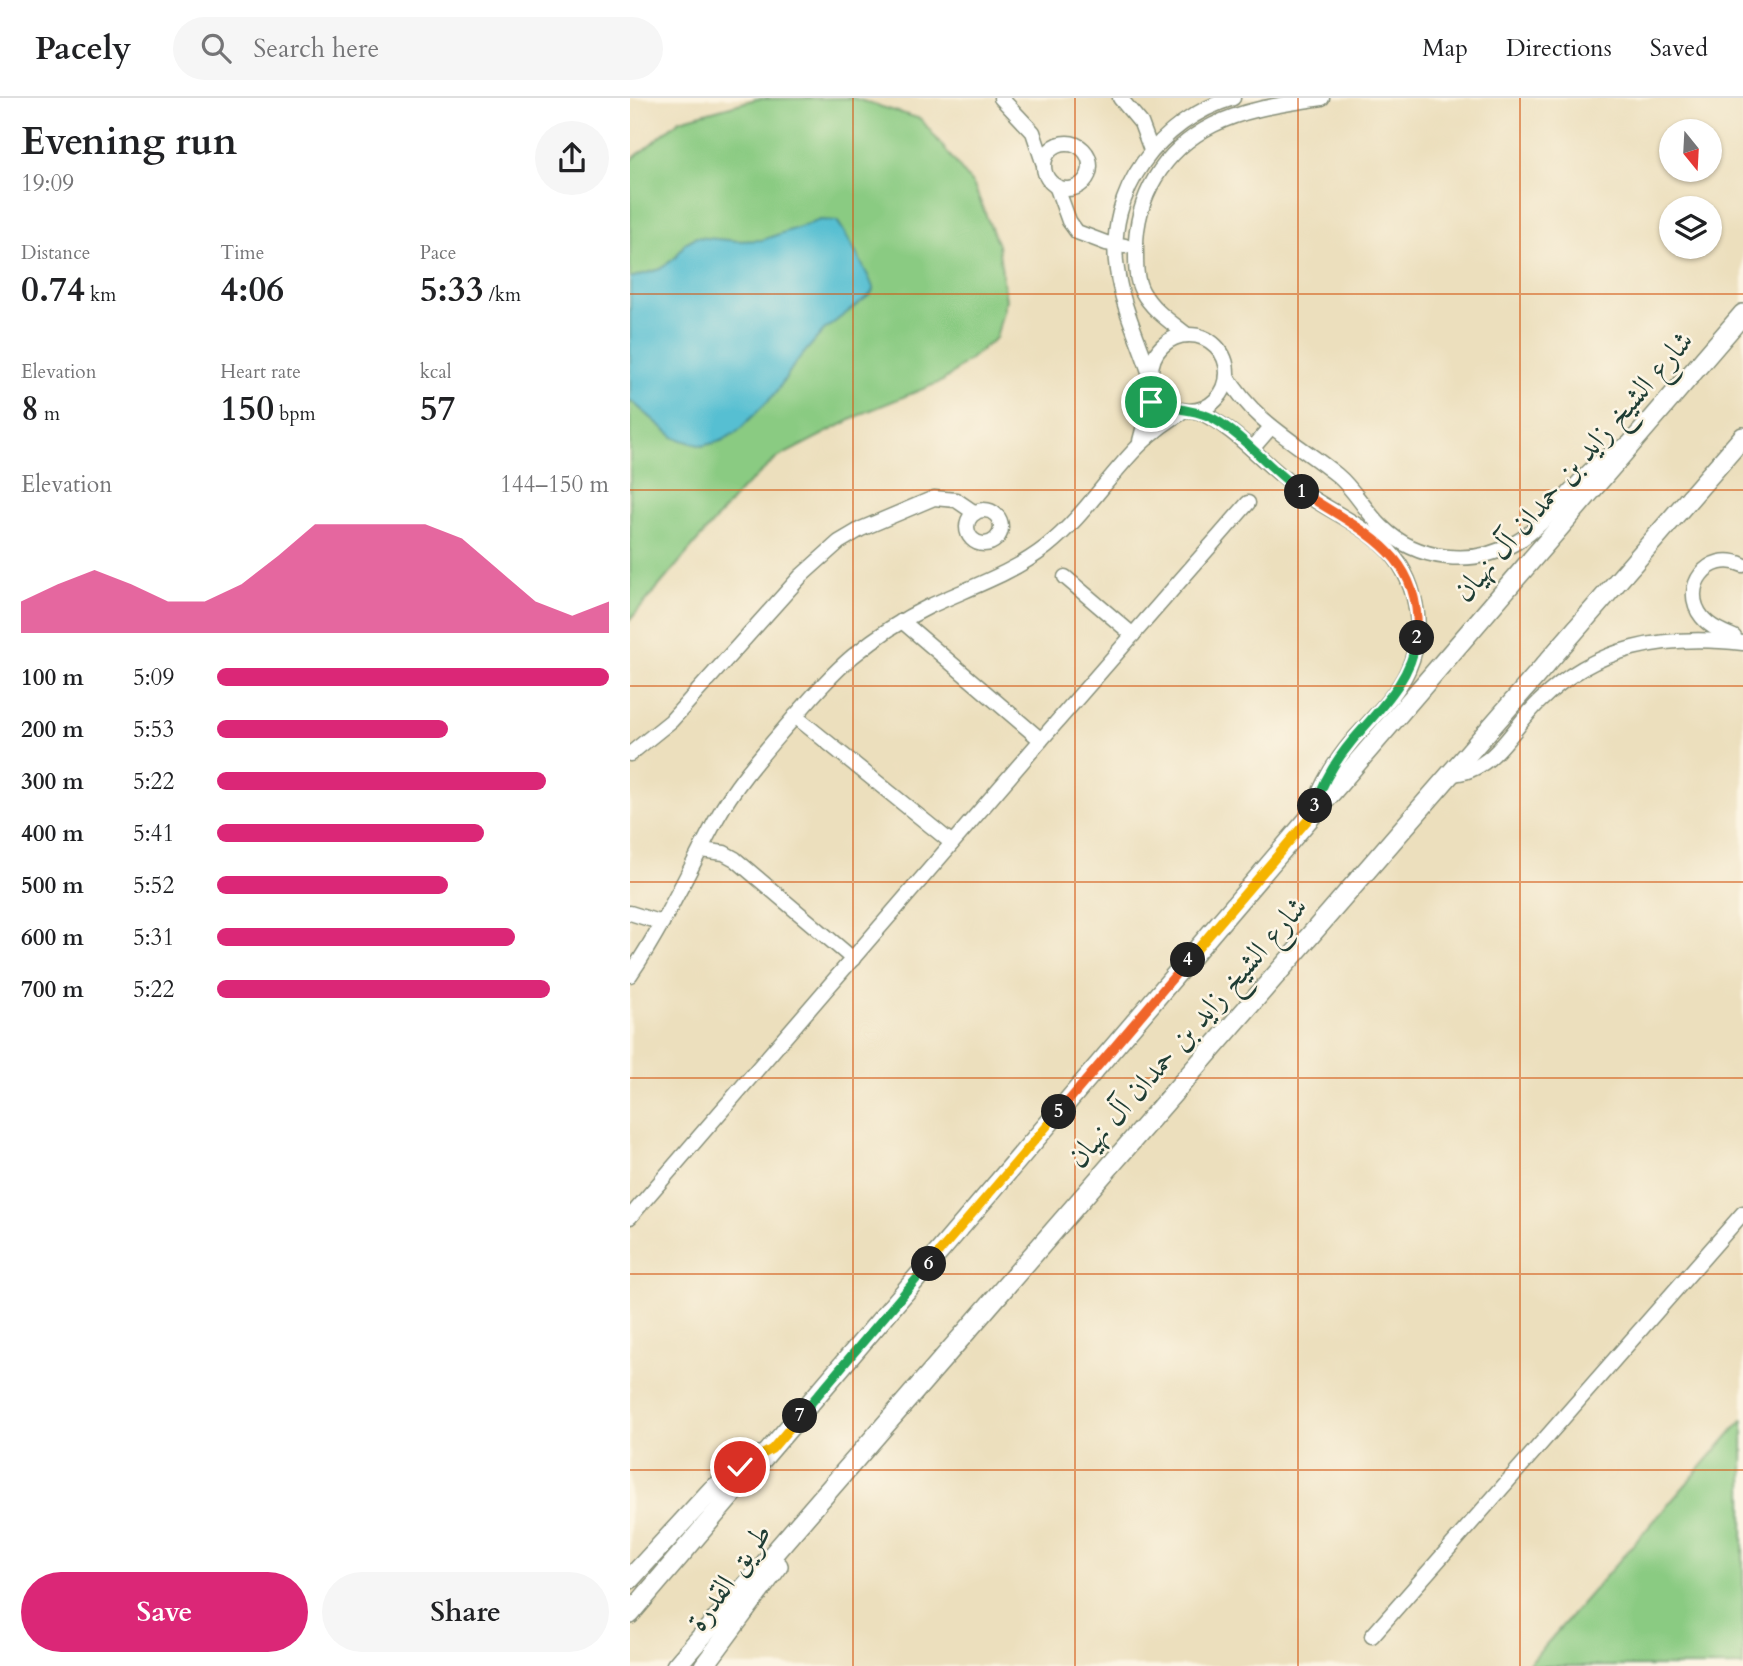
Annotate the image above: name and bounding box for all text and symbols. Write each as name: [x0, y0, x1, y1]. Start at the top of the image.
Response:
search box: [173, 17, 663, 80]
text: Pacely: [35, 26, 131, 71]
icon: search: [197, 29, 235, 67]
text: Search here: [253, 31, 379, 66]
text: Map: [1422, 32, 1468, 65]
text: Directions: [1506, 32, 1612, 65]
text: Saved: [1650, 32, 1708, 65]
text: Evening run: [21, 116, 237, 168]
north arrow: [1659, 119, 1722, 182]
map controls: [1659, 119, 1722, 259]
button: share: [535, 121, 609, 195]
text: 19:09: [21, 168, 74, 199]
button: layers: [1659, 196, 1722, 259]
text: Distance: [21, 240, 90, 266]
text: Time: [220, 240, 264, 266]
text: Pace: [420, 240, 456, 266]
text: 0.74: [21, 266, 85, 314]
text: 4:06: [220, 266, 284, 314]
text: 5:33: [420, 266, 484, 314]
text: km: [85, 282, 116, 308]
text: /km: [484, 282, 521, 308]
street label: شارع الشيخ زايد بن حمدان آل نهيان: [1444, 322, 1707, 615]
text: Elevation: [21, 359, 96, 385]
text: Heart rate: [220, 359, 301, 385]
text: kcal: [420, 359, 452, 385]
pin: [1121, 372, 1181, 432]
icon: arrive: [1132, 383, 1170, 421]
text: 8: [21, 385, 39, 433]
text: 150: [220, 385, 274, 433]
text: 57: [420, 385, 456, 433]
text: m: [39, 401, 60, 427]
text: bpm: [274, 401, 316, 427]
text: Elevation: [21, 469, 112, 500]
text: 144–150 m: [500, 469, 609, 500]
pin: 1: [1284, 474, 1320, 510]
text: 1: [1297, 478, 1306, 504]
pin: 2: [1400, 620, 1434, 656]
text: 2: [1412, 624, 1421, 650]
text: 100 m: [21, 662, 84, 693]
text: 5:09: [133, 662, 174, 693]
text: 200 m: [21, 714, 84, 745]
text: 5:53: [133, 714, 174, 745]
text: 300 m: [21, 766, 84, 797]
text: 5:22: [133, 766, 174, 797]
pin: 3: [1298, 788, 1332, 824]
text: 3: [1310, 792, 1319, 818]
text: 400 m: [21, 818, 84, 849]
text: 5:41: [133, 818, 174, 849]
text: 500 m: [21, 870, 84, 901]
text: 5:52: [133, 870, 174, 901]
street label: شارع الشيخ زايد بن حمدان آل نهيان: [1058, 888, 1321, 1181]
text: 600 m: [21, 922, 84, 953]
text: 5:31: [133, 922, 174, 953]
pin: 4: [1170, 942, 1206, 978]
text: 4: [1183, 946, 1192, 972]
text: 700 m: [21, 974, 84, 1005]
text: 5:22: [133, 974, 174, 1005]
pin: 5: [1042, 1094, 1076, 1130]
text: 5: [1054, 1098, 1063, 1124]
pin: 6: [912, 1246, 946, 1282]
text: 6: [924, 1250, 933, 1276]
pin: 7: [782, 1398, 818, 1434]
text: 7: [795, 1402, 804, 1428]
pin: [710, 1437, 770, 1497]
icon: check: [721, 1448, 759, 1486]
street label: طريق القدرة: [677, 1515, 782, 1640]
button: Save: [21, 1572, 308, 1652]
button: Share: [322, 1572, 609, 1652]

